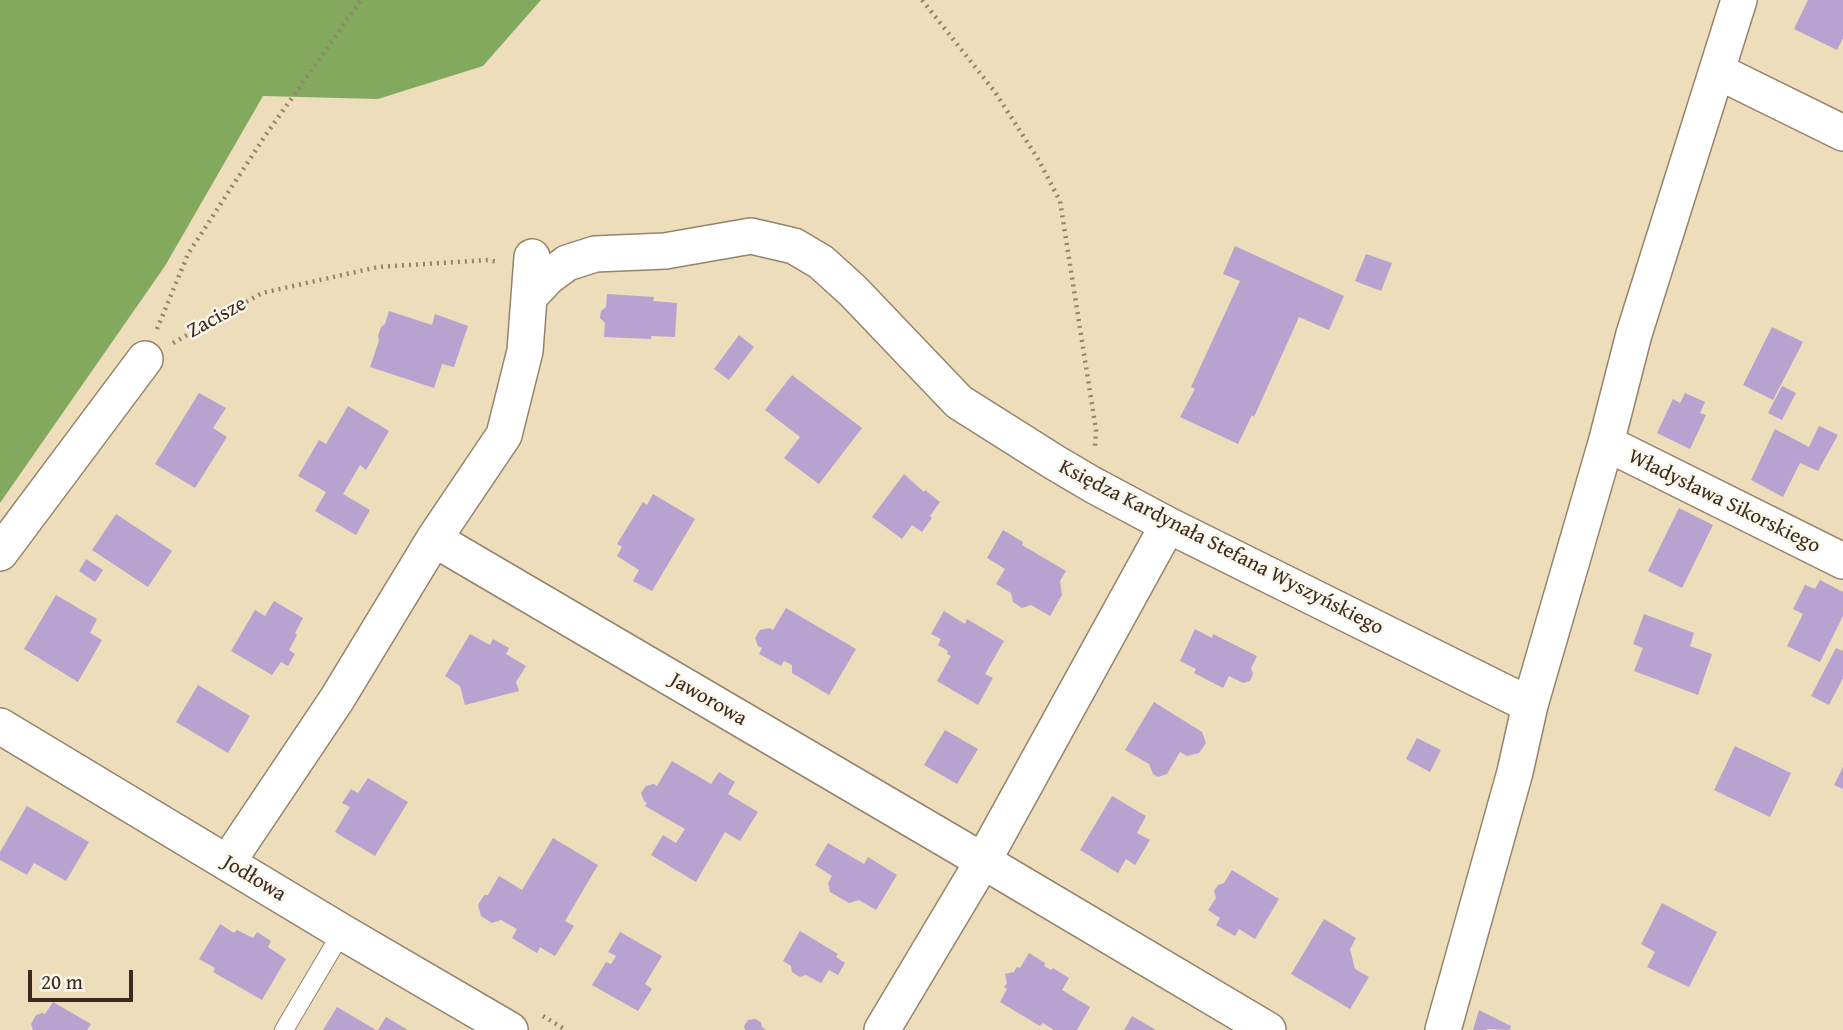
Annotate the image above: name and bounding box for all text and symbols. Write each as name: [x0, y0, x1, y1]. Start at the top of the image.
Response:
street label: Zacisze: [183, 292, 251, 344]
street label: Władysława Sikorskiego: [1624, 445, 1824, 559]
street label: Księdza Kardynała Stefana Wyszyńskiego: [1055, 455, 1387, 641]
street label: Jaworowa: [665, 668, 751, 732]
street label: Jodłowa: [218, 850, 290, 908]
scale bar: [32, 956, 136, 1000]
text: 20 m: [41, 966, 83, 997]

